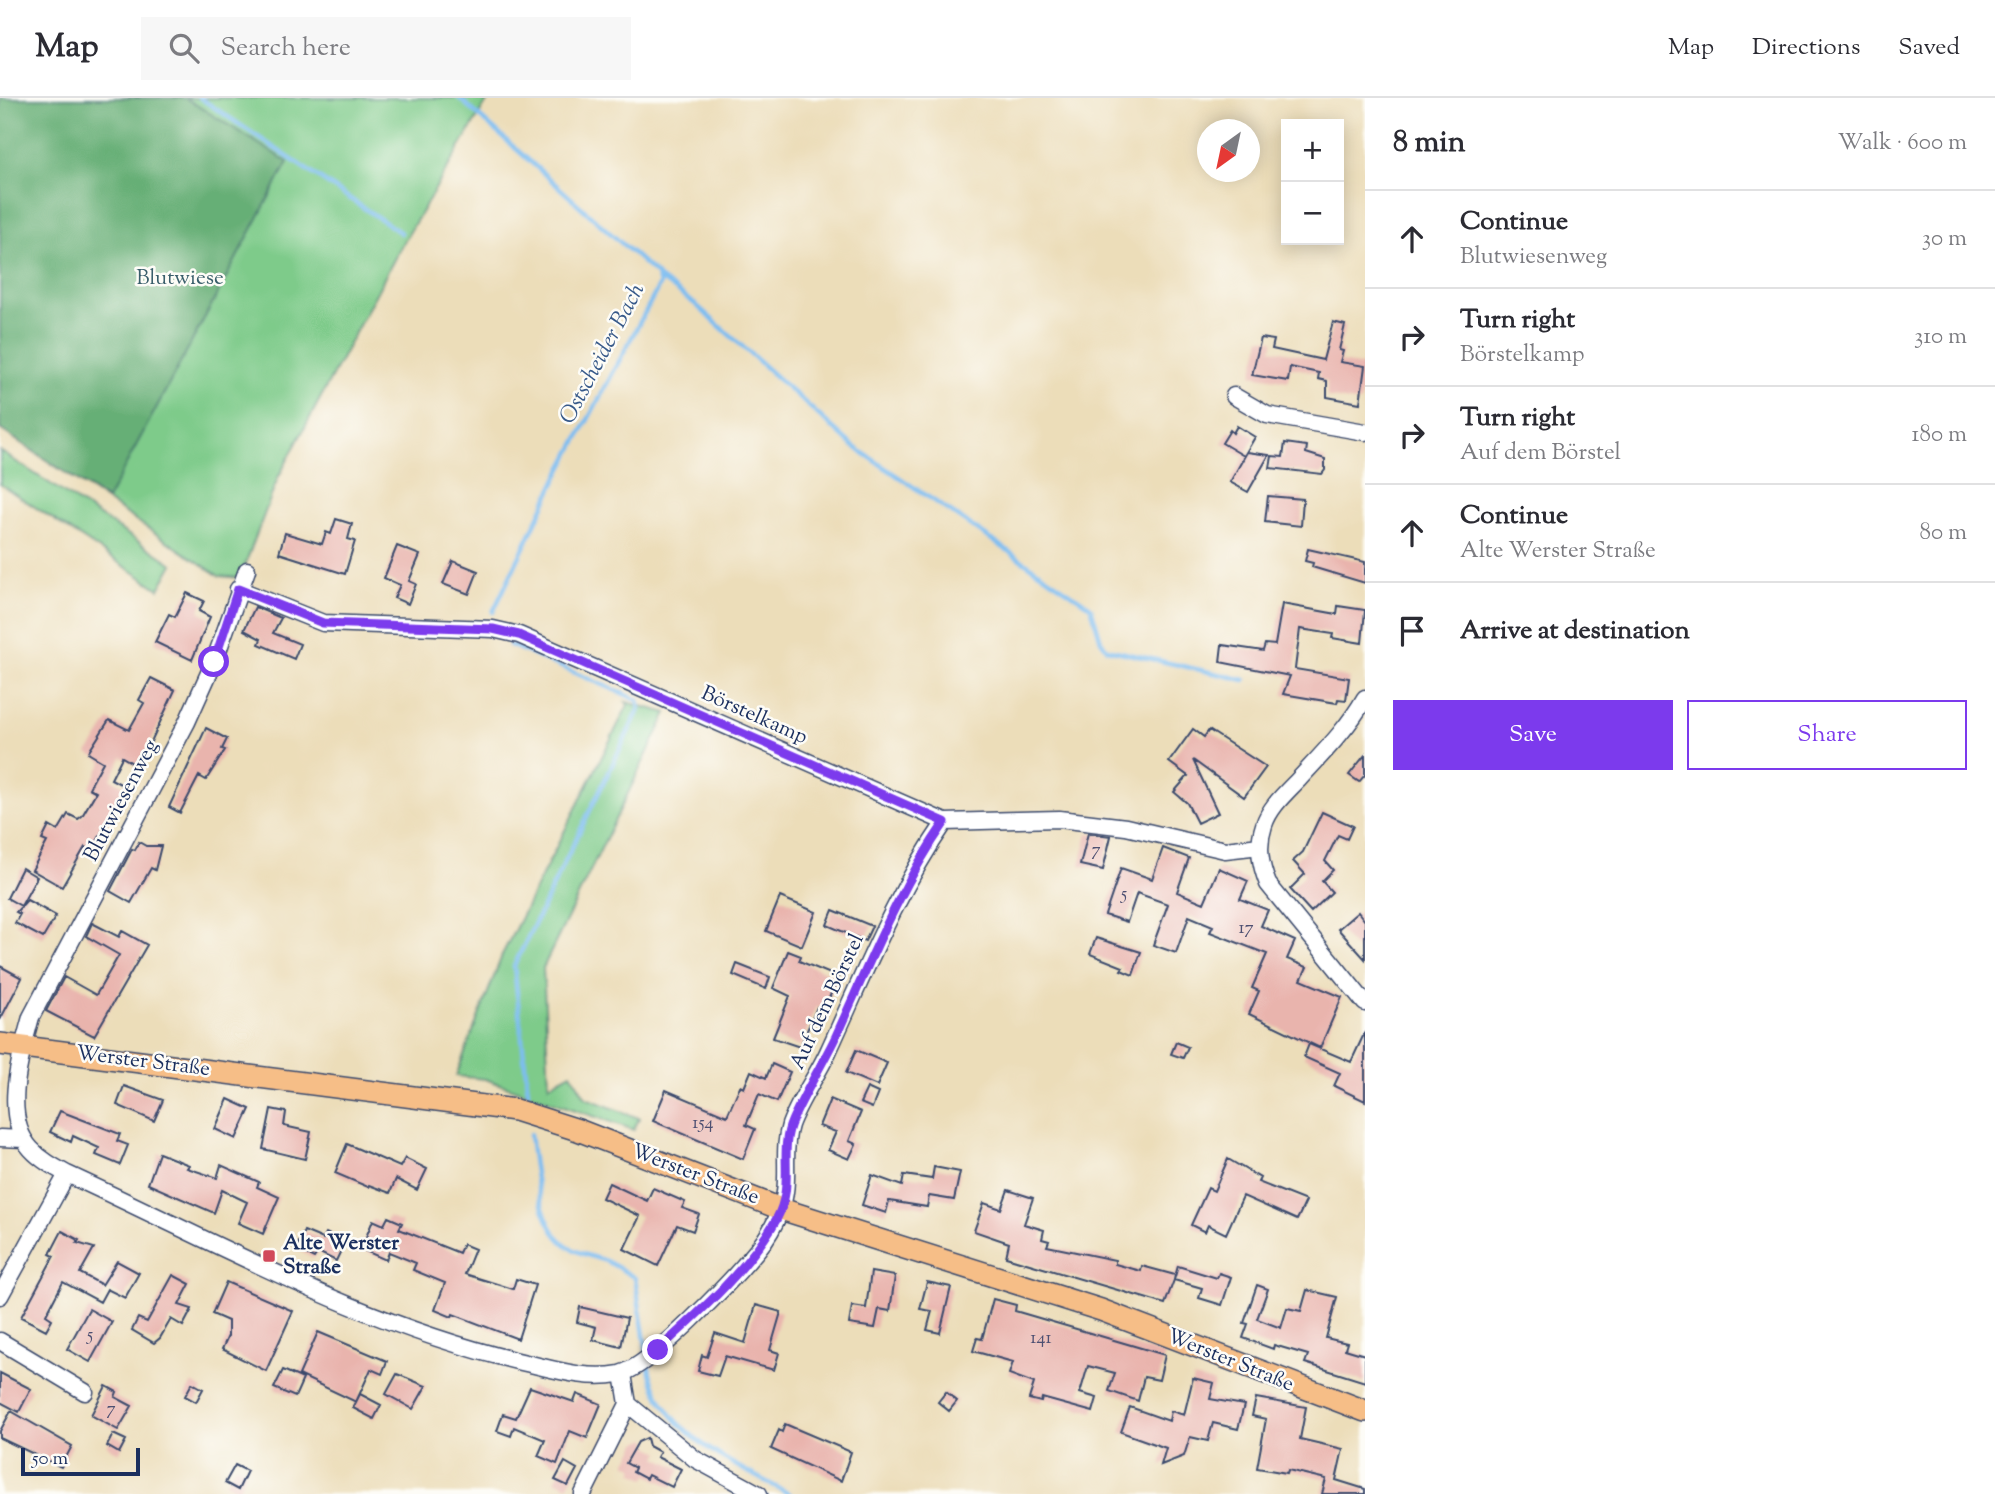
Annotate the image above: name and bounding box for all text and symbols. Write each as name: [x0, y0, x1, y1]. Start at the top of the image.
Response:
search box: [141, 17, 631, 80]
text: Map: [35, 24, 99, 72]
icon: search: [165, 29, 203, 67]
text: Search here: [221, 30, 351, 67]
text: Map: [1668, 31, 1714, 65]
text: Directions: [1752, 31, 1860, 65]
text: Saved: [1898, 31, 1960, 65]
north arrow: [1197, 119, 1260, 182]
map controls: [1281, 119, 1344, 245]
button: +: [1281, 119, 1344, 182]
text: 8 min: [1393, 122, 1465, 165]
text: Walk · 600 m: [1838, 127, 1967, 160]
button: −: [1281, 182, 1344, 245]
text: Continue: [1460, 204, 1568, 241]
icon: ahead: [1393, 220, 1431, 258]
text: 30 m: [1922, 223, 1967, 256]
text: Blutwiesenweg: [1460, 241, 1607, 274]
park label: Blutwiese: [136, 264, 224, 294]
water label: Ostscheider Bach: [552, 278, 654, 430]
text: Turn right: [1460, 302, 1575, 339]
icon: right: [1393, 318, 1431, 356]
text: 310 m: [1914, 321, 1967, 354]
text: Börstelkamp: [1460, 339, 1585, 372]
text: Turn right: [1460, 400, 1575, 437]
icon: right: [1393, 416, 1431, 454]
text: 180 m: [1912, 419, 1967, 452]
text: Auf dem Börstel: [1460, 437, 1621, 470]
text: Continue: [1460, 498, 1568, 535]
icon: ahead: [1393, 514, 1431, 552]
text: 80 m: [1919, 517, 1967, 550]
text: Alte Werster Straße: [1460, 535, 1656, 568]
icon: arrive: [1393, 612, 1431, 650]
text: Arrive at destination: [1460, 613, 1690, 650]
route start: [198, 646, 229, 677]
street label: Börstelkamp: [696, 679, 812, 753]
button: Save: [1393, 700, 1673, 770]
button: Share: [1687, 700, 1967, 770]
street label: Blutwiesenweg: [77, 735, 167, 867]
house number: 7: [1091, 838, 1101, 864]
house number: 5: [1120, 882, 1127, 908]
house number: 17: [1238, 916, 1254, 942]
street label: Auf dem Börstel: [783, 929, 873, 1075]
street label: Werster Straße: [74, 1039, 212, 1085]
house number: 154: [692, 1111, 714, 1137]
street label: Werster Straße: [627, 1137, 763, 1213]
place label: Alte Werster Straße: [283, 1229, 399, 1283]
marker: Alte Werster Straße: [261, 1248, 277, 1264]
street label: Werster Straße: [1162, 1322, 1298, 1400]
house number: 5: [86, 1323, 93, 1349]
house number: 141: [1030, 1326, 1052, 1352]
route end: [642, 1334, 673, 1365]
house number: 7: [106, 1397, 116, 1423]
scale bar: [21, 1445, 140, 1477]
text: 50 m: [32, 1446, 68, 1473]

